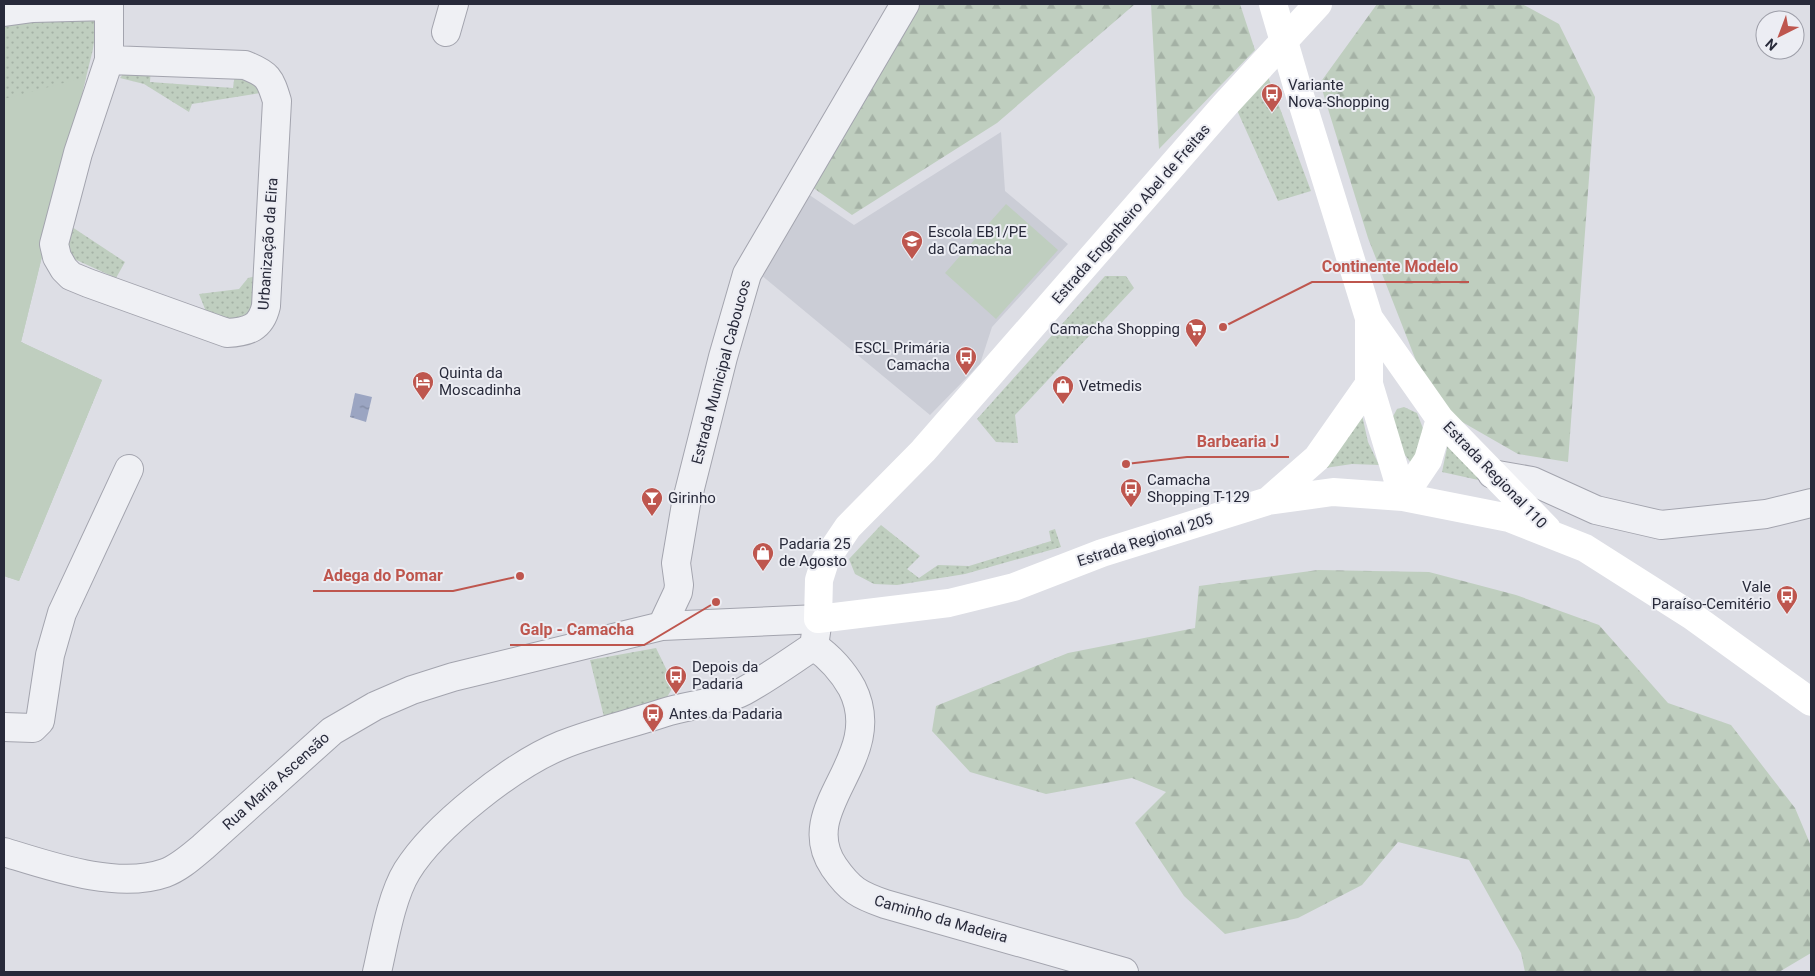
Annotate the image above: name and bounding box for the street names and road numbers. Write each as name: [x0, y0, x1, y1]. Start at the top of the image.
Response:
street label: Estrada Engenheiro Abel de Freitas: [1048, 120, 1214, 308]
street label: Urbanização da Eira: [254, 177, 282, 311]
street label: Estrada Municipal Caboucos: [688, 278, 754, 466]
street label: Estrada Regional 110: [1439, 418, 1551, 532]
street label: Estrada Regional 205: [1075, 510, 1215, 570]
street label: Rua Maria Ascensão: [219, 728, 333, 834]
street label: Caminho da Madeira: [872, 891, 1010, 947]

